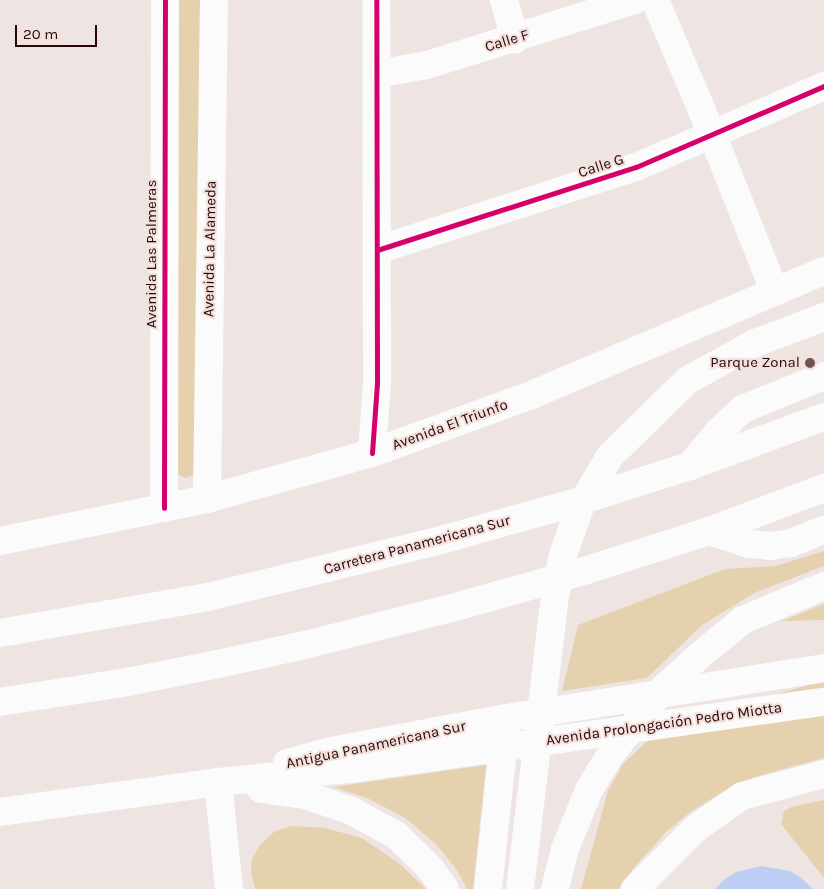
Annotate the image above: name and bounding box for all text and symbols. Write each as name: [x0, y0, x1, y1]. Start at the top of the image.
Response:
scale bar: [18, 15, 100, 47]
text: 20 m: [23, 25, 58, 43]
street label: Calle F: [483, 26, 531, 56]
street label: Calle G: [576, 150, 626, 182]
street label: Avenida Las Palmeras: [143, 180, 161, 328]
street label: Avenida La Alameda: [200, 181, 220, 317]
place label: Parque Zonal: [710, 354, 800, 372]
marker: Parque Zonal: [804, 357, 816, 369]
street label: Avenida El Triunfo: [390, 396, 510, 454]
street label: Carretera Panamericana Sur: [322, 511, 512, 579]
street label: Avenida Prolongación Pedro Miotta: [545, 699, 783, 749]
street label: Antigua Panamericana Sur: [285, 717, 467, 773]

